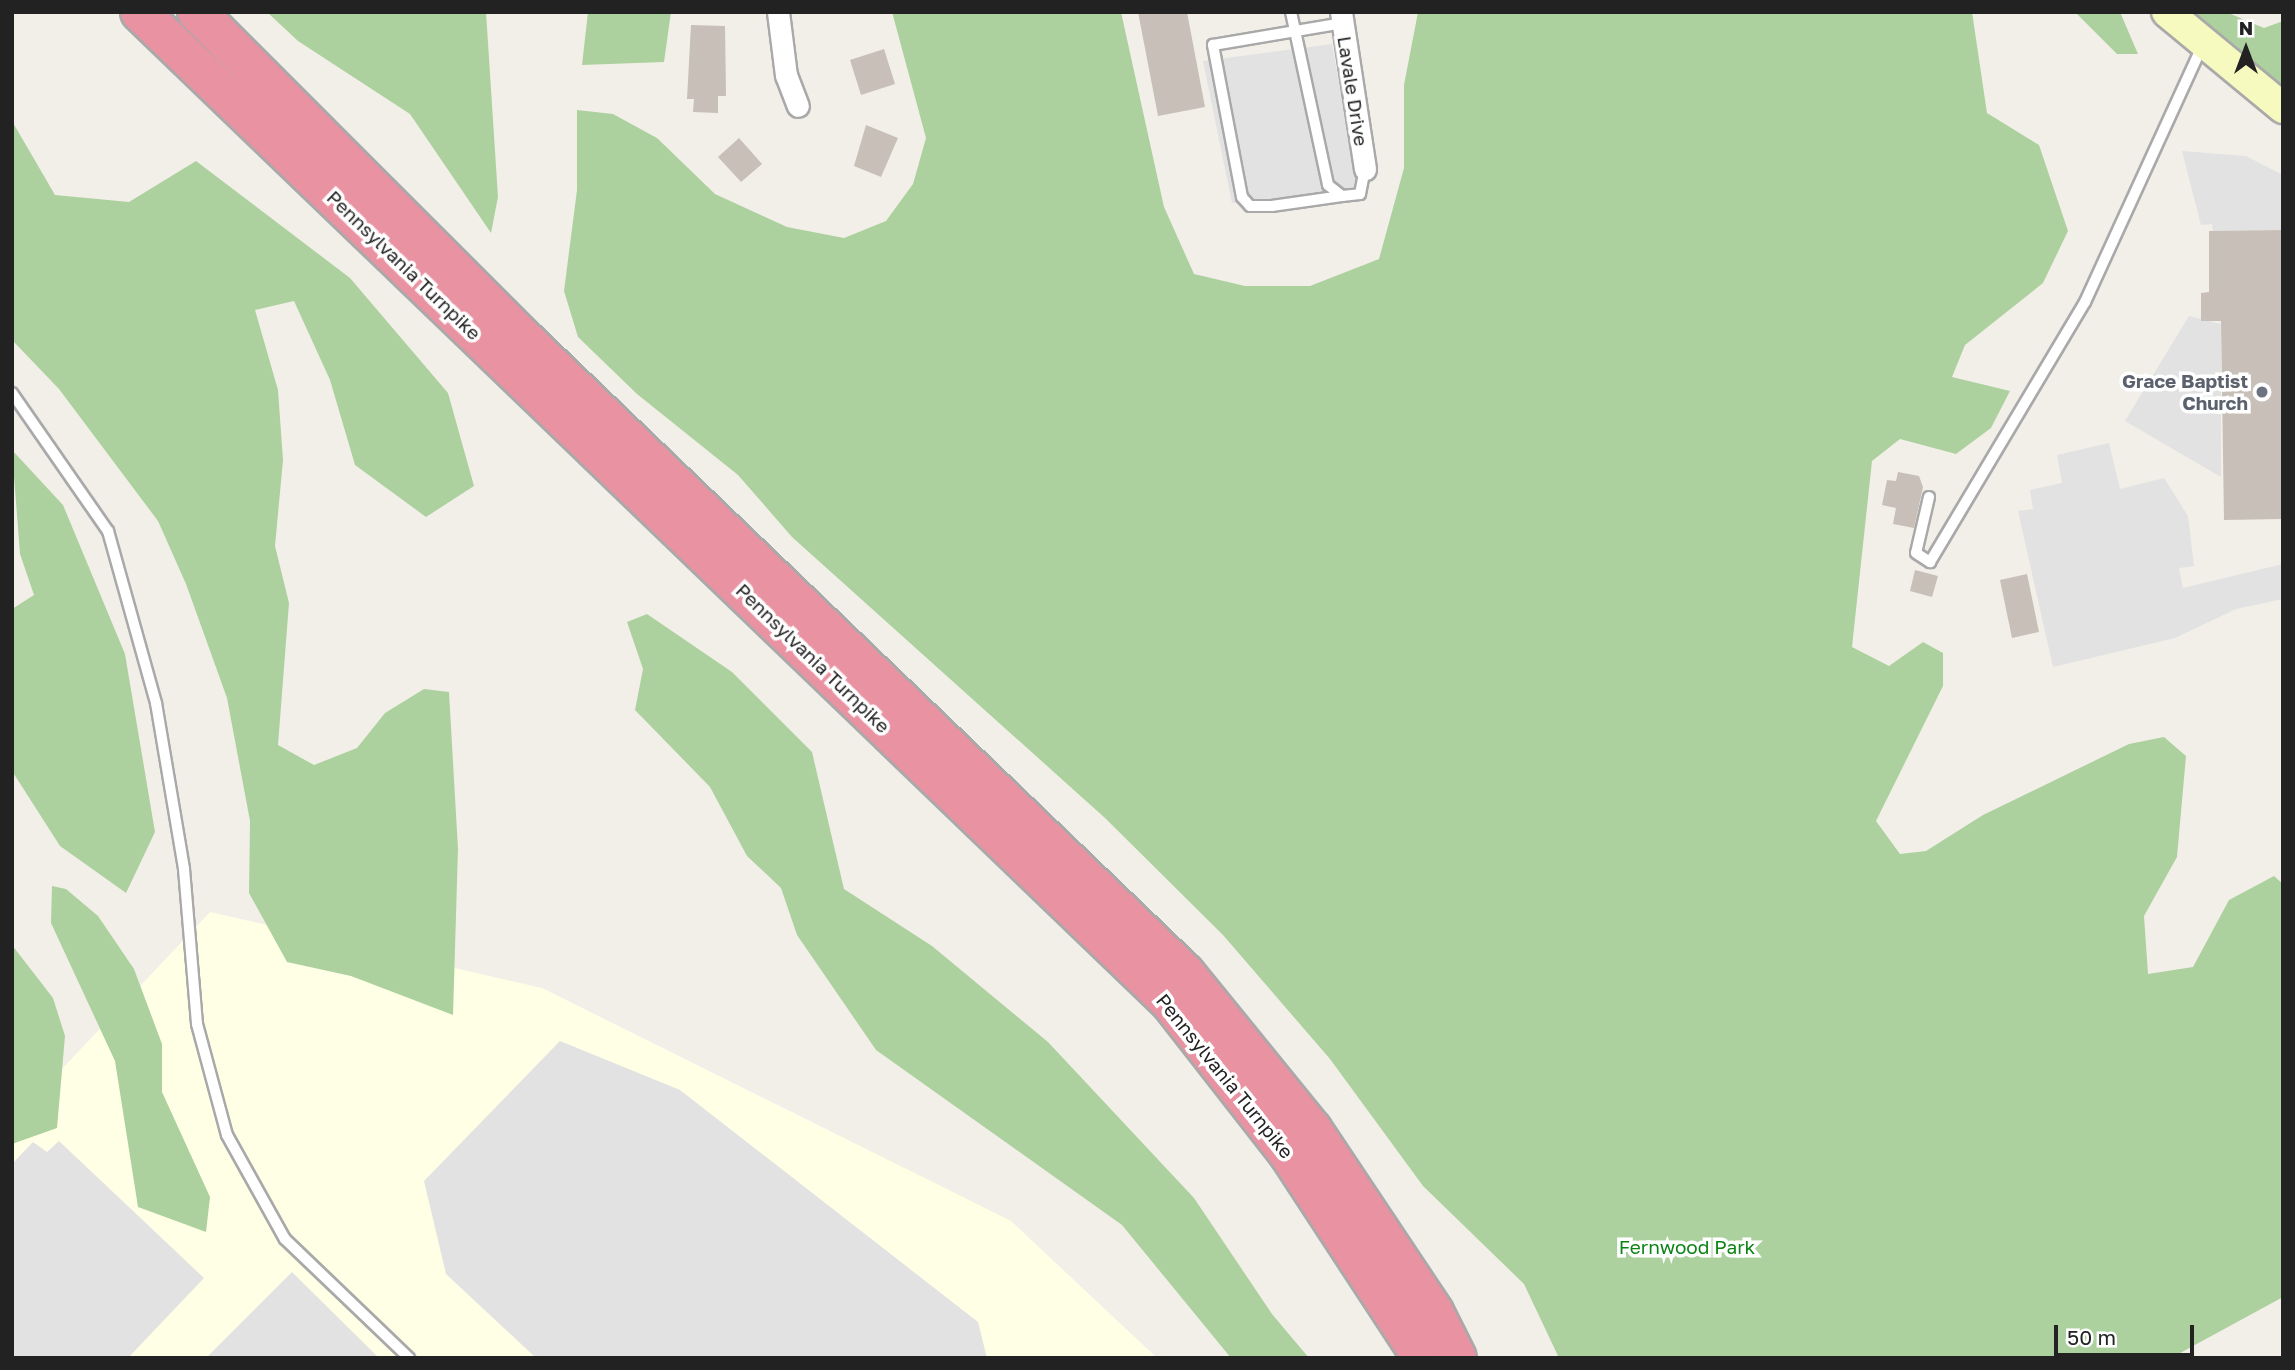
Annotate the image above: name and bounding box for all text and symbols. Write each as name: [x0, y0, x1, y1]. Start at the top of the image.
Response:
north arrow: [2211, 14, 2281, 84]
text: N: [2239, 16, 2253, 39]
street label: Lavale Drive: [1333, 34, 1373, 148]
street label: Pennsylvania Turnpike: [322, 186, 486, 344]
place label: Grace Baptist Church: [2122, 370, 2248, 414]
marker: Grace Baptist Church: [2254, 384, 2270, 400]
street label: Pennsylvania Turnpike: [731, 579, 895, 737]
street label: Pennsylvania Turnpike: [1152, 989, 1298, 1163]
park label: Fernwood Park: [1619, 1236, 1755, 1258]
scale bar: [2057, 1310, 2197, 1354]
text: 50 m: [2067, 1324, 2116, 1350]

